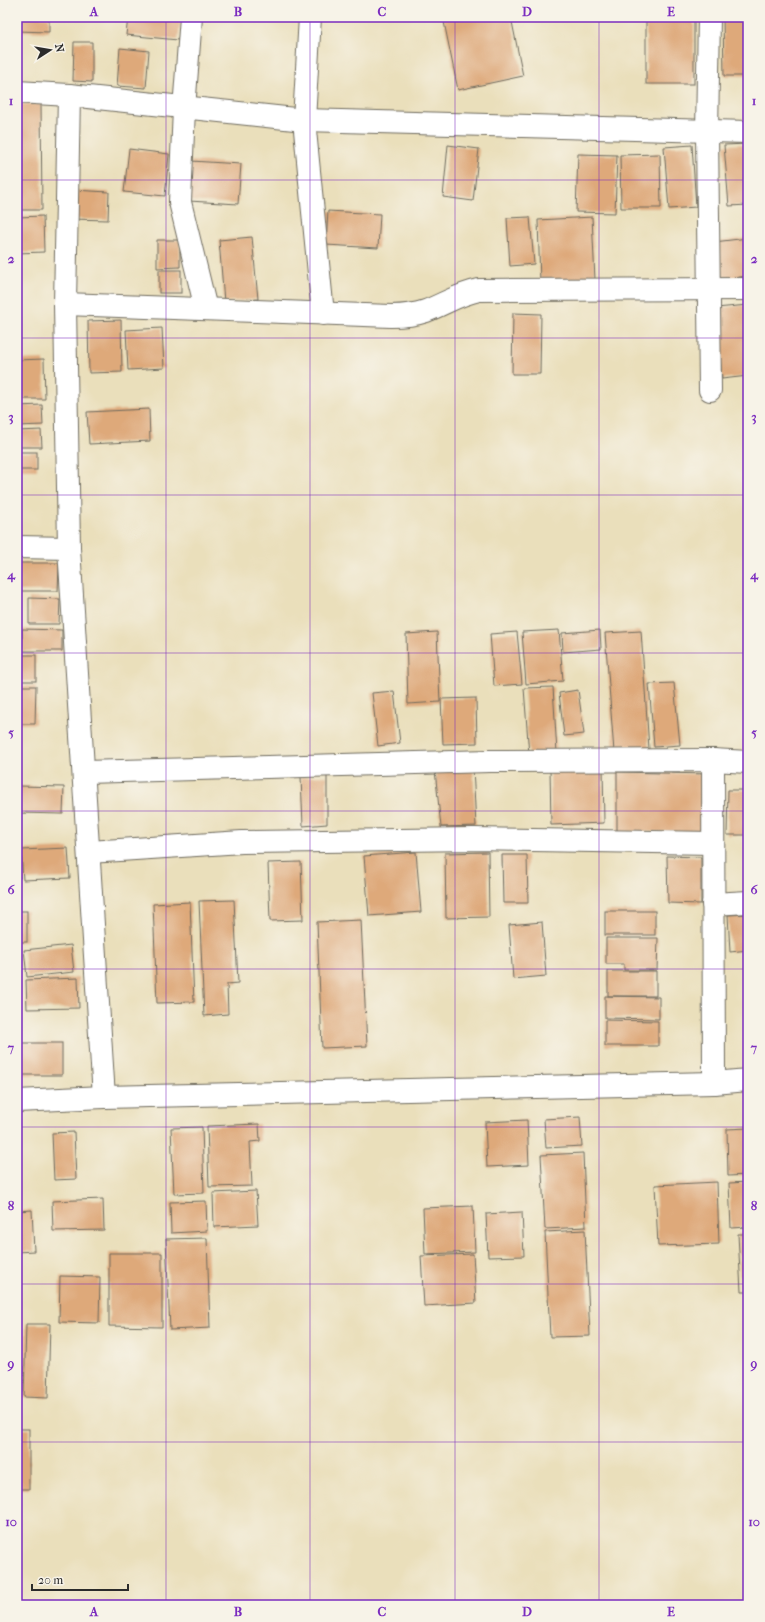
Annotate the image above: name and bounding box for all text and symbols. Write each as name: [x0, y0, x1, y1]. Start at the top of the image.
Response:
text: A: [89, 4, 99, 19]
text: B: [234, 4, 243, 19]
text: C: [378, 4, 387, 19]
text: D: [522, 4, 532, 19]
text: E: [667, 4, 675, 19]
north arrow: [30, 30, 70, 70]
text: N: [52, 43, 67, 54]
text: 1: [9, 93, 14, 108]
text: 1: [752, 93, 757, 108]
text: 2: [8, 251, 15, 266]
text: 2: [751, 251, 758, 266]
text: 3: [8, 409, 14, 425]
text: 3: [751, 409, 757, 425]
text: 4: [6, 567, 16, 583]
text: 4: [749, 567, 759, 583]
text: 5: [8, 725, 14, 740]
text: 5: [751, 725, 757, 740]
text: 6: [7, 882, 15, 897]
text: 6: [750, 882, 758, 897]
text: 7: [7, 1040, 15, 1055]
text: 7: [750, 1040, 758, 1055]
text: 8: [8, 1198, 15, 1213]
text: 8: [751, 1198, 758, 1213]
text: 9: [7, 1356, 15, 1372]
text: 9: [750, 1356, 758, 1372]
text: 10: [5, 1514, 17, 1529]
text: 10: [748, 1514, 760, 1529]
scale bar: [32, 1566, 128, 1592]
text: 20 m: [38, 1573, 63, 1587]
text: A: [89, 1604, 99, 1619]
text: B: [234, 1604, 243, 1619]
text: C: [378, 1604, 387, 1619]
text: D: [522, 1604, 532, 1619]
text: E: [667, 1604, 675, 1619]

